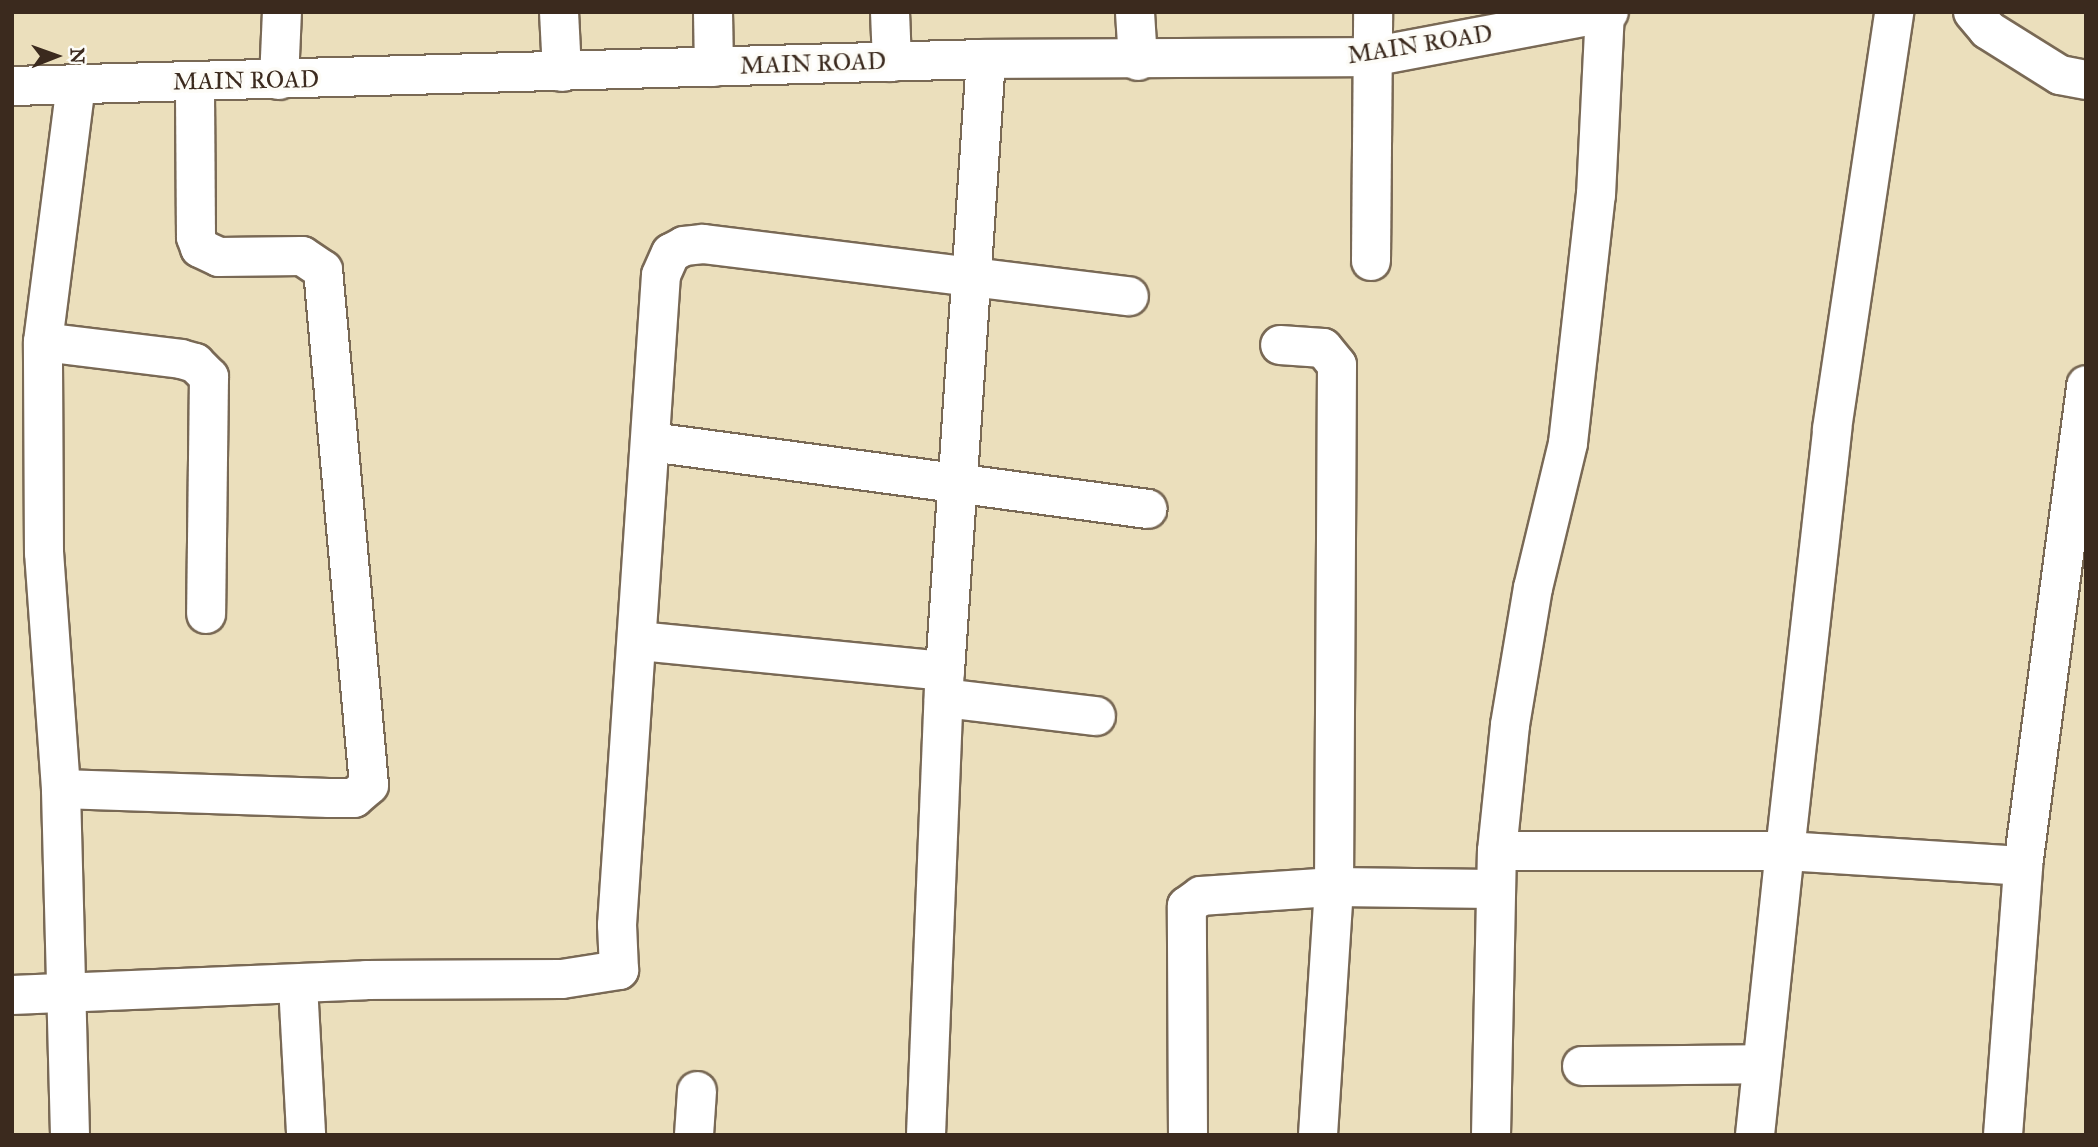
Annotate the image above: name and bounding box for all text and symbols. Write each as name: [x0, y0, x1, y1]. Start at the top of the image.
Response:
street label: MAIN ROAD: [1346, 19, 1494, 71]
north arrow: [21, 21, 91, 91]
text: N: [66, 47, 89, 64]
street label: MAIN ROAD: [739, 47, 887, 81]
street label: MAIN ROAD: [173, 65, 319, 97]

